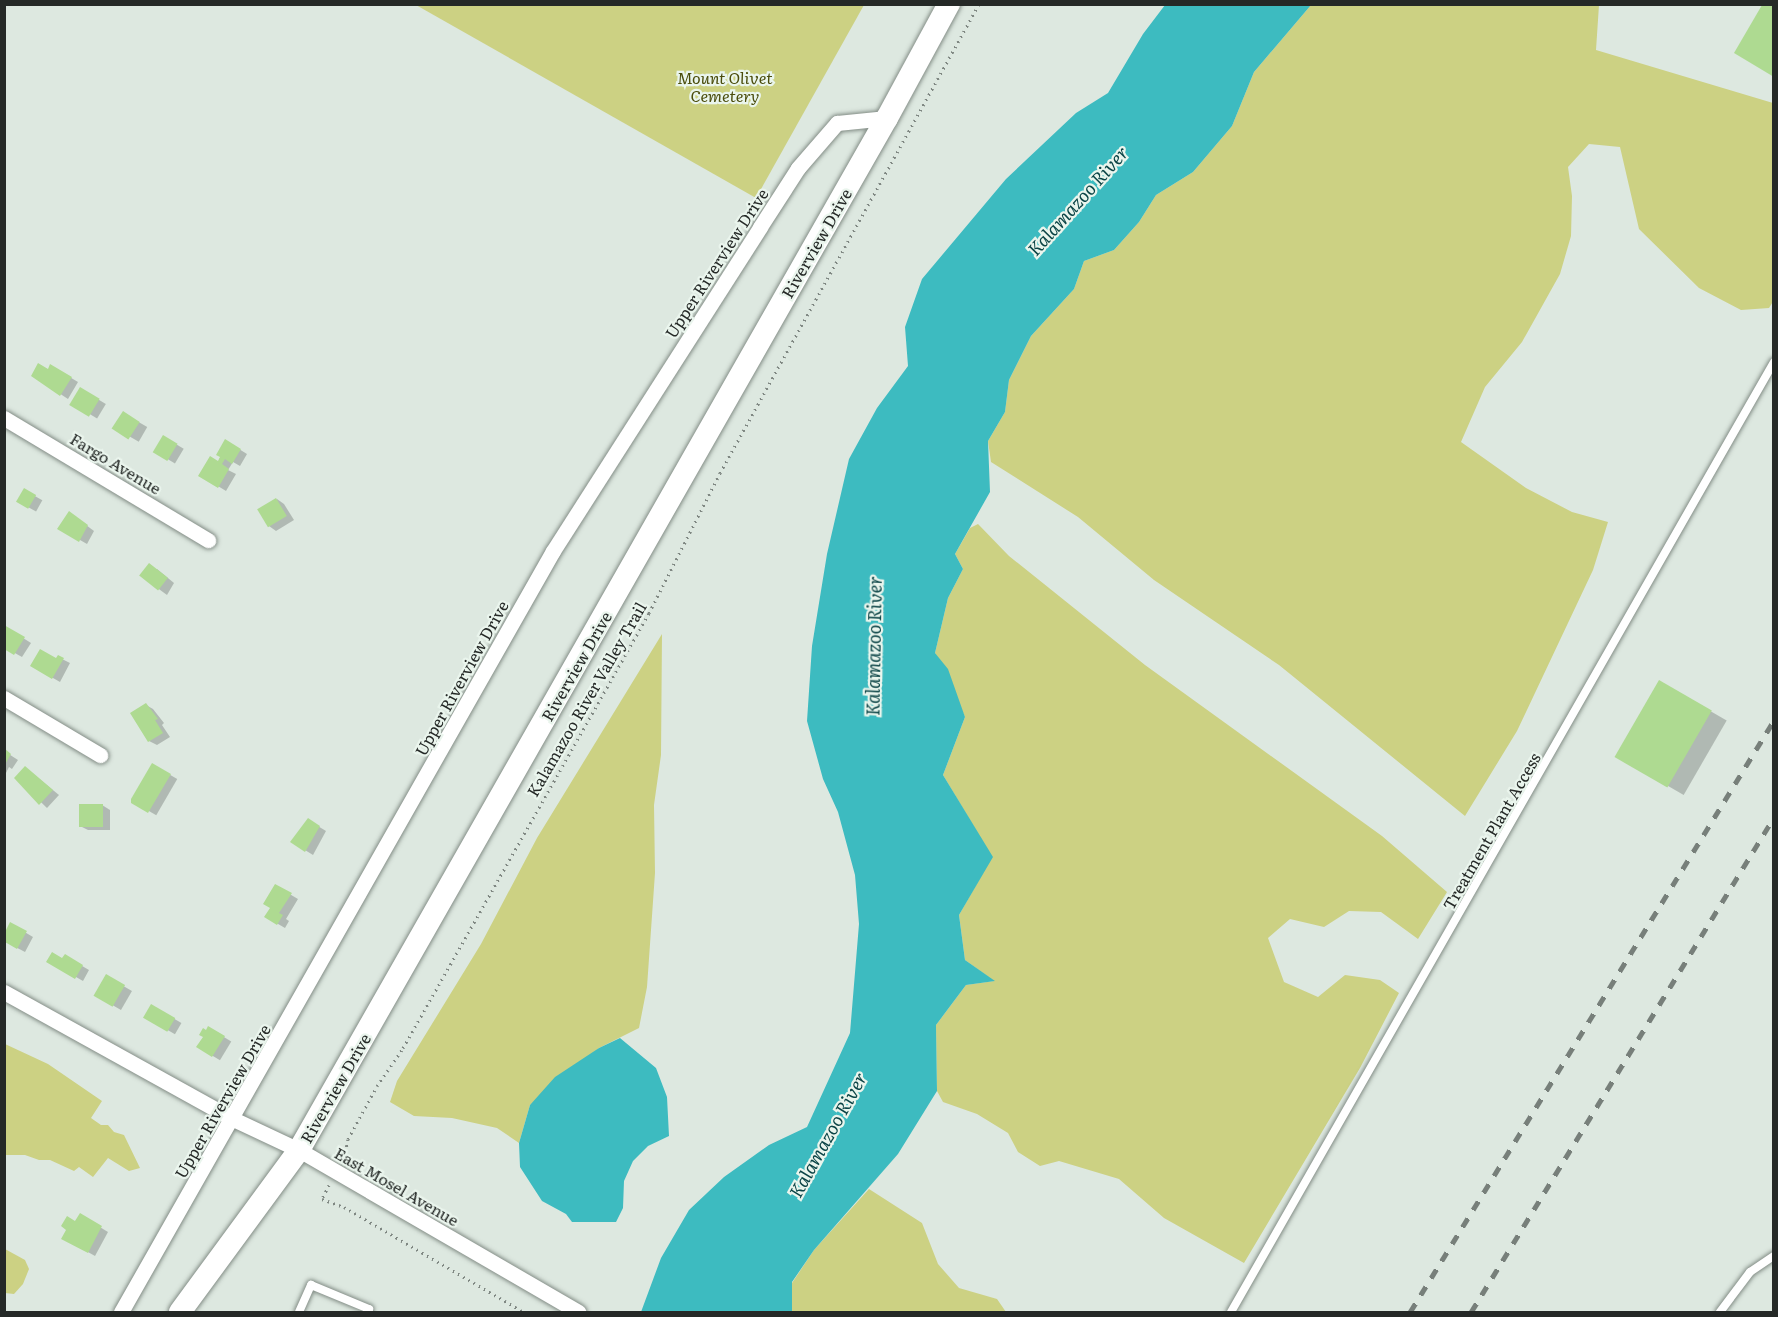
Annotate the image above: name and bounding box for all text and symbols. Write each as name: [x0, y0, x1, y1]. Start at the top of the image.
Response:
park label: Mount Olivet Cemetery: [677, 67, 773, 105]
water label: Kalamazoo River: [1023, 142, 1133, 260]
street label: Upper Riverview Drive: [660, 185, 772, 341]
street label: Riverview Drive: [777, 185, 855, 301]
street label: Fargo Avenue: [67, 428, 165, 498]
water label: Kalamazoo River: [862, 576, 886, 716]
street label: Upper Riverview Drive: [410, 597, 512, 759]
street label: Kalamazoo River Valley Trail: [522, 598, 650, 800]
street label: Riverview Drive: [537, 608, 615, 724]
street label: Treatment Plant Access: [1438, 749, 1544, 913]
street label: Upper Riverview Drive: [170, 1021, 274, 1181]
street label: Riverview Drive: [296, 1030, 374, 1146]
water label: Kalamazoo River: [785, 1069, 871, 1201]
street label: East Mosel Avenue: [331, 1143, 463, 1229]

